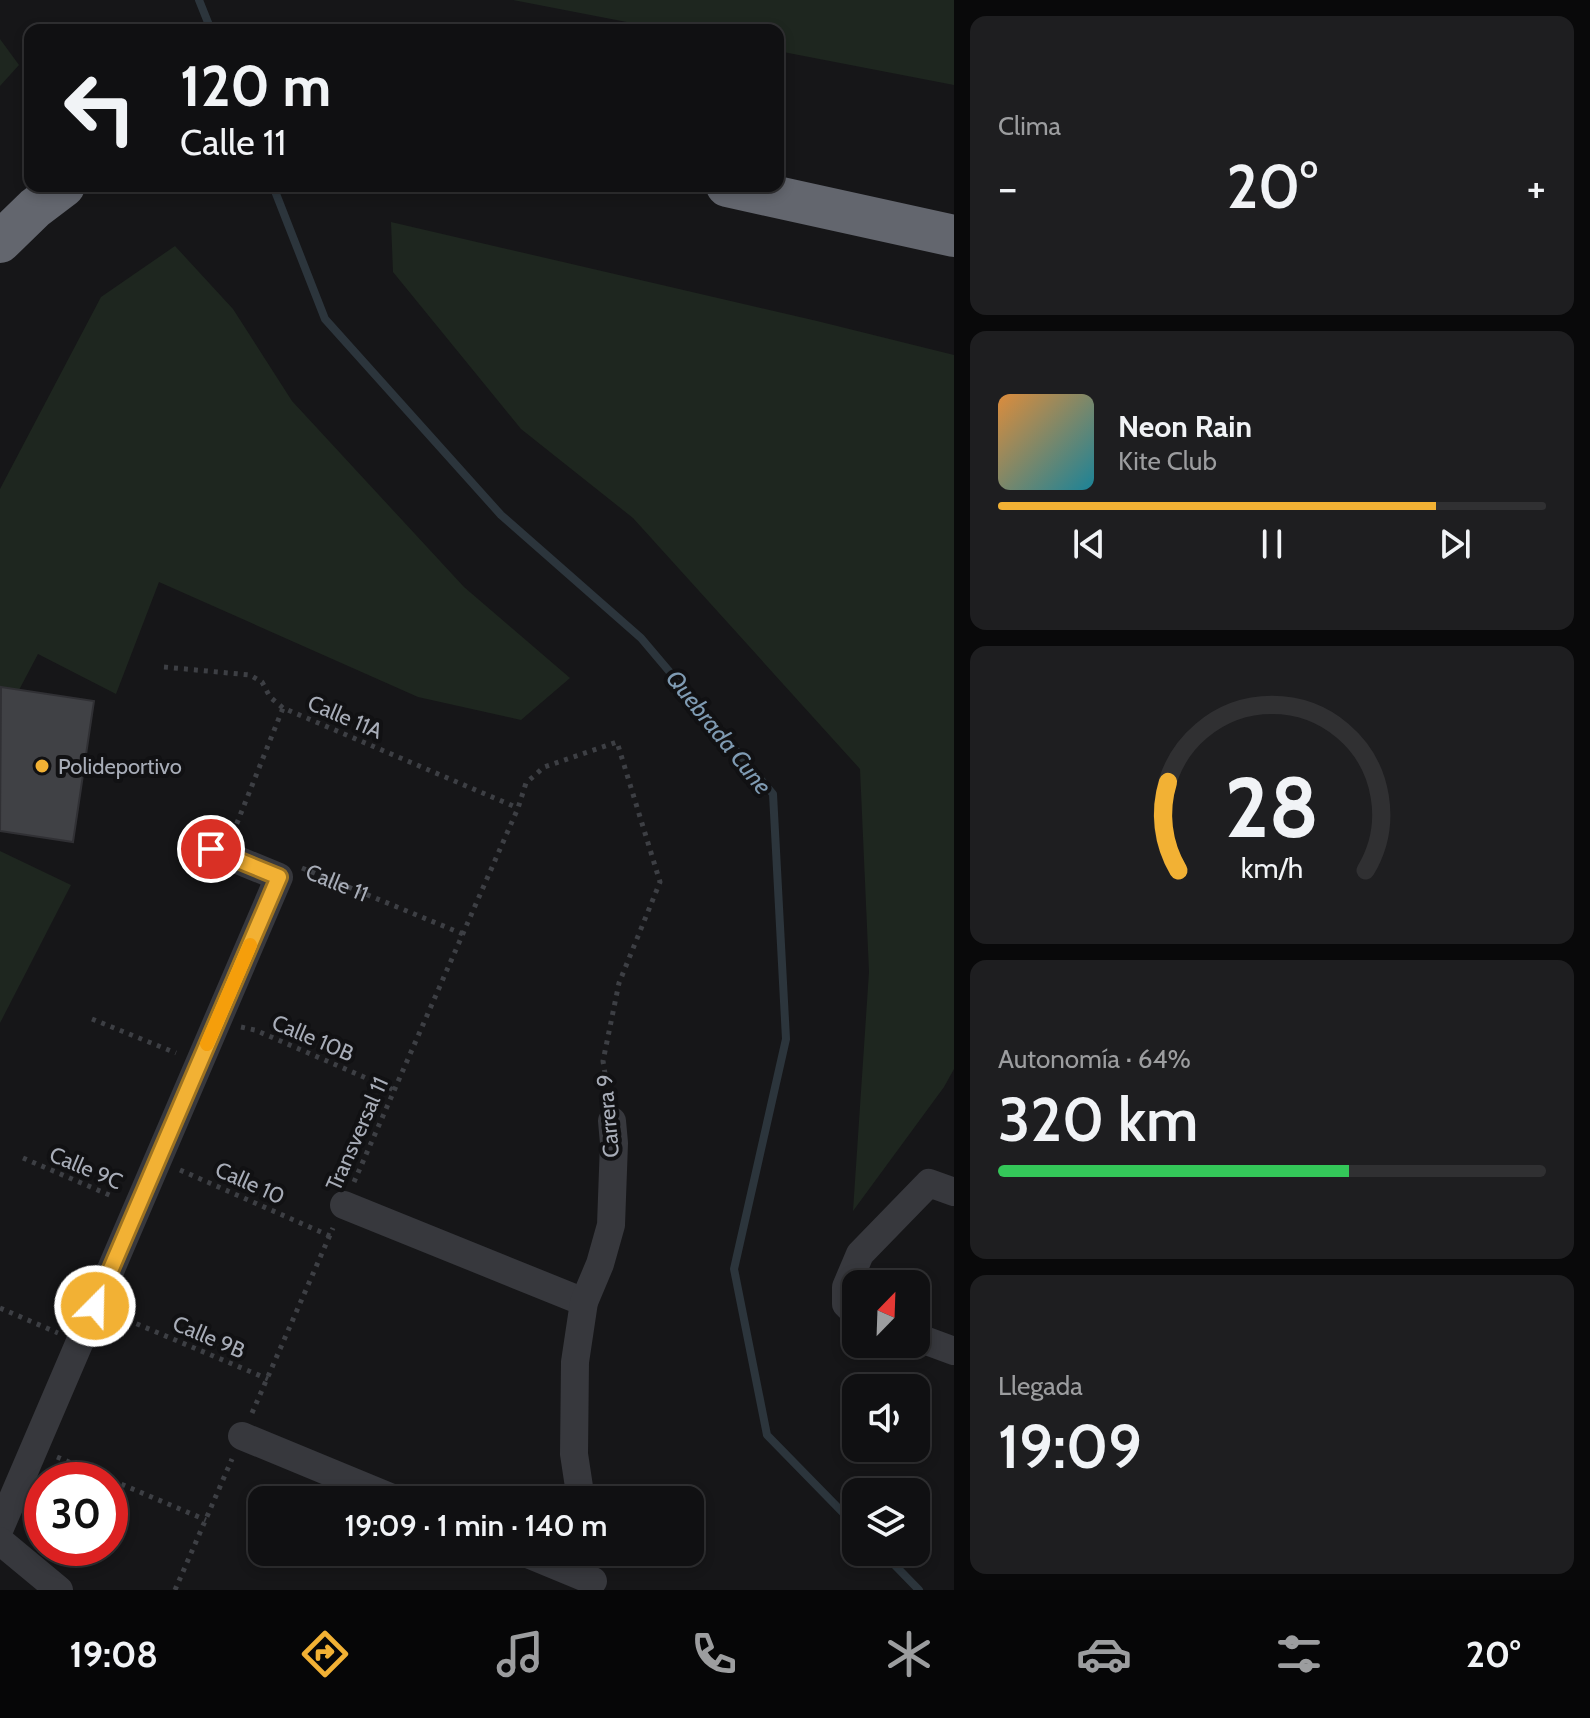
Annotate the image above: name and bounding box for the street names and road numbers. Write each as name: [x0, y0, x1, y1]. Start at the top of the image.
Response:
street label: Calle 11A: [304, 689, 387, 745]
street label: Calle 11: [302, 858, 372, 907]
street label: Calle 10B: [268, 1009, 358, 1067]
street label: Transversal 11: [320, 1073, 394, 1195]
street label: Carrera 9: [591, 1073, 625, 1159]
street label: Calle 9C: [45, 1141, 127, 1195]
street label: Calle 10: [211, 1156, 289, 1210]
street label: Calle 9B: [169, 1310, 249, 1364]

